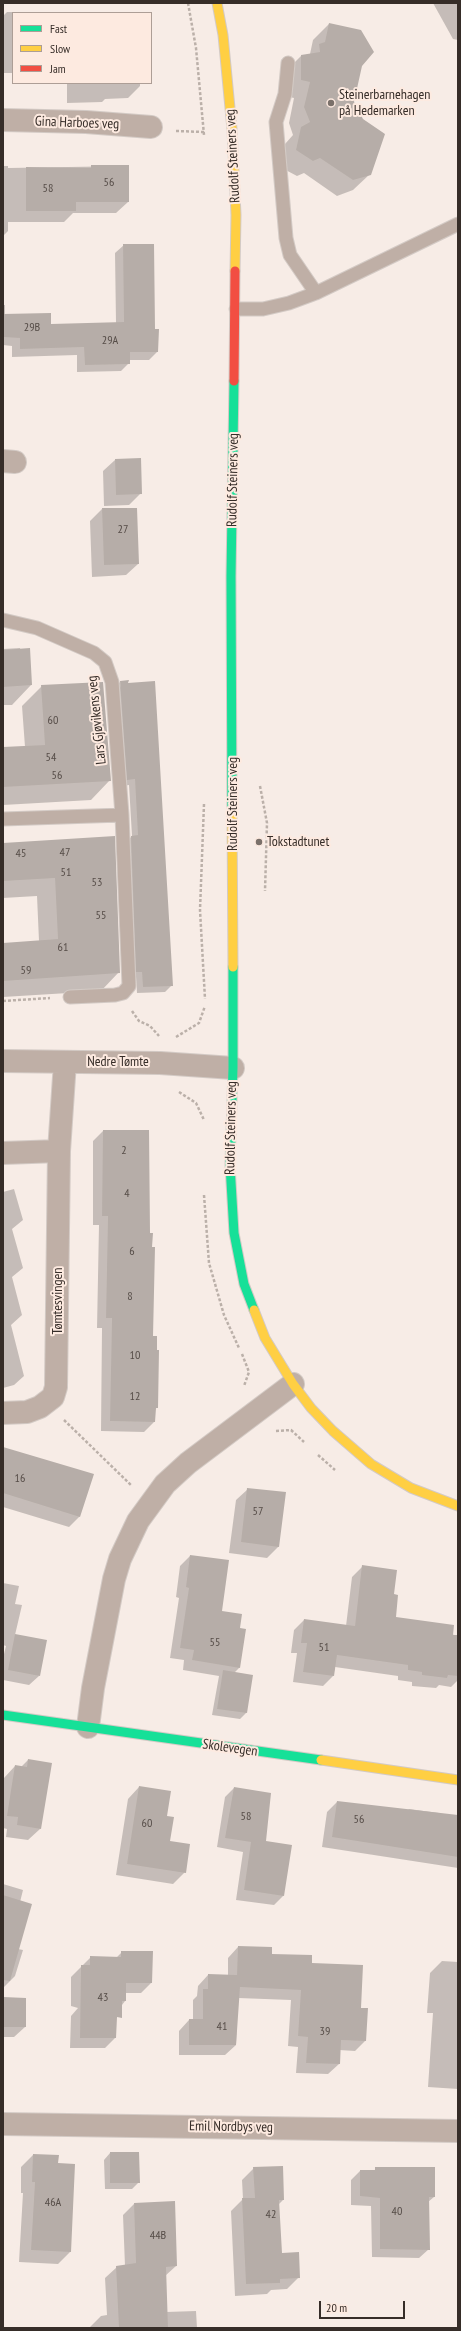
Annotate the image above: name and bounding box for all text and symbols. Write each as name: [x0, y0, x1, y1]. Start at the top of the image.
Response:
legend: [12, 12, 152, 84]
text: Fast: [50, 21, 67, 36]
text: Slow: [50, 41, 70, 56]
text: Jam: [50, 61, 66, 76]
place label: Steinerbarnehagen på Hedemarken: [339, 87, 430, 120]
marker: Steinerbarnehagen på Hedemarken: [326, 98, 336, 108]
street label: Rudolf Steiners veg: [222, 109, 244, 203]
street label: Gina Harboes veg: [35, 113, 119, 133]
house number: 56: [104, 176, 114, 190]
house number: 58: [43, 182, 53, 196]
house number: 29B: [24, 321, 40, 335]
house number: 29A: [102, 334, 118, 348]
street label: Rudolf Steiners veg: [224, 433, 242, 527]
house number: 27: [118, 523, 128, 537]
street label: Lars Gjøvikens veg: [84, 675, 110, 765]
house number: 60: [48, 714, 58, 728]
house number: 54: [46, 751, 56, 765]
street label: Rudolf Steiners veg: [225, 757, 241, 851]
house number: 56: [52, 769, 62, 783]
place label: Tokstadtunet: [267, 834, 329, 850]
marker: Tokstadtunet: [254, 837, 264, 847]
house number: 47: [60, 846, 70, 860]
house number: 45: [16, 847, 26, 861]
house number: 51: [61, 866, 71, 880]
house number: 53: [92, 876, 102, 890]
house number: 55: [96, 909, 106, 923]
house number: 61: [58, 941, 68, 955]
house number: 59: [21, 964, 31, 978]
street label: Nedre Tømte: [87, 1054, 149, 1070]
street label: Rudolf Steiners veg: [222, 1081, 240, 1175]
house number: 2: [121, 1144, 127, 1158]
house number: 4: [124, 1187, 130, 1201]
house number: 6: [129, 1245, 135, 1259]
street label: Tømtesvingen: [50, 1268, 66, 1334]
house number: 8: [127, 1290, 133, 1304]
house number: 10: [130, 1349, 140, 1363]
house number: 12: [130, 1390, 140, 1404]
house number: 16: [15, 1472, 25, 1486]
house number: 57: [253, 1505, 263, 1519]
house number: 55: [210, 1636, 220, 1650]
house number: 51: [319, 1641, 329, 1655]
street label: Skolevegen: [201, 1736, 259, 1760]
house number: 58: [241, 1810, 251, 1824]
house number: 56: [354, 1813, 364, 1827]
house number: 60: [142, 1817, 152, 1831]
house number: 43: [98, 1991, 108, 2005]
house number: 41: [217, 2020, 227, 2034]
house number: 39: [320, 2025, 330, 2039]
street label: Emil Nordbys veg: [189, 2118, 273, 2136]
house number: 46A: [45, 2196, 61, 2210]
house number: 40: [392, 2205, 402, 2219]
house number: 42: [266, 2208, 276, 2222]
house number: 44B: [150, 2229, 166, 2243]
scale bar: [321, 2293, 407, 2319]
text: 20 m: [326, 2300, 347, 2315]

